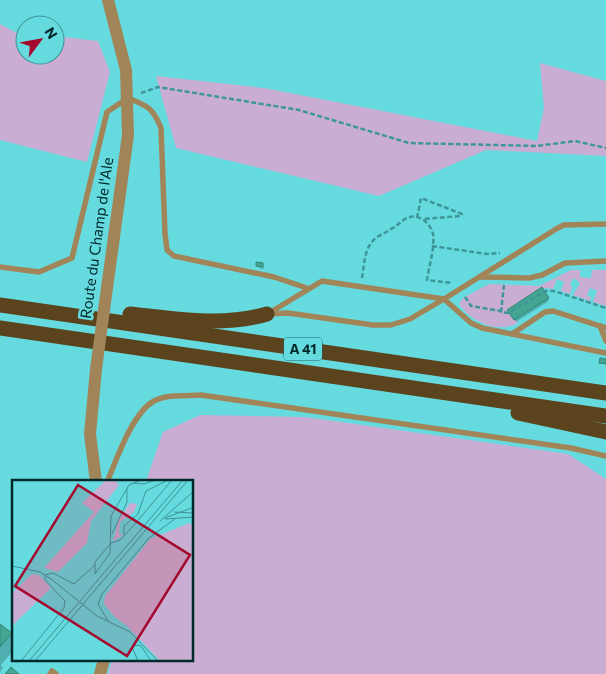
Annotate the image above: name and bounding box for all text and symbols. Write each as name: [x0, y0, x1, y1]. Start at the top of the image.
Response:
north arrow: [15, 15, 65, 65]
text: N: [41, 24, 61, 42]
street label: Route du Champ de l'Ale: [76, 156, 116, 320]
road number: A 41: [284, 338, 322, 360]
inset map: [12, 480, 194, 662]

